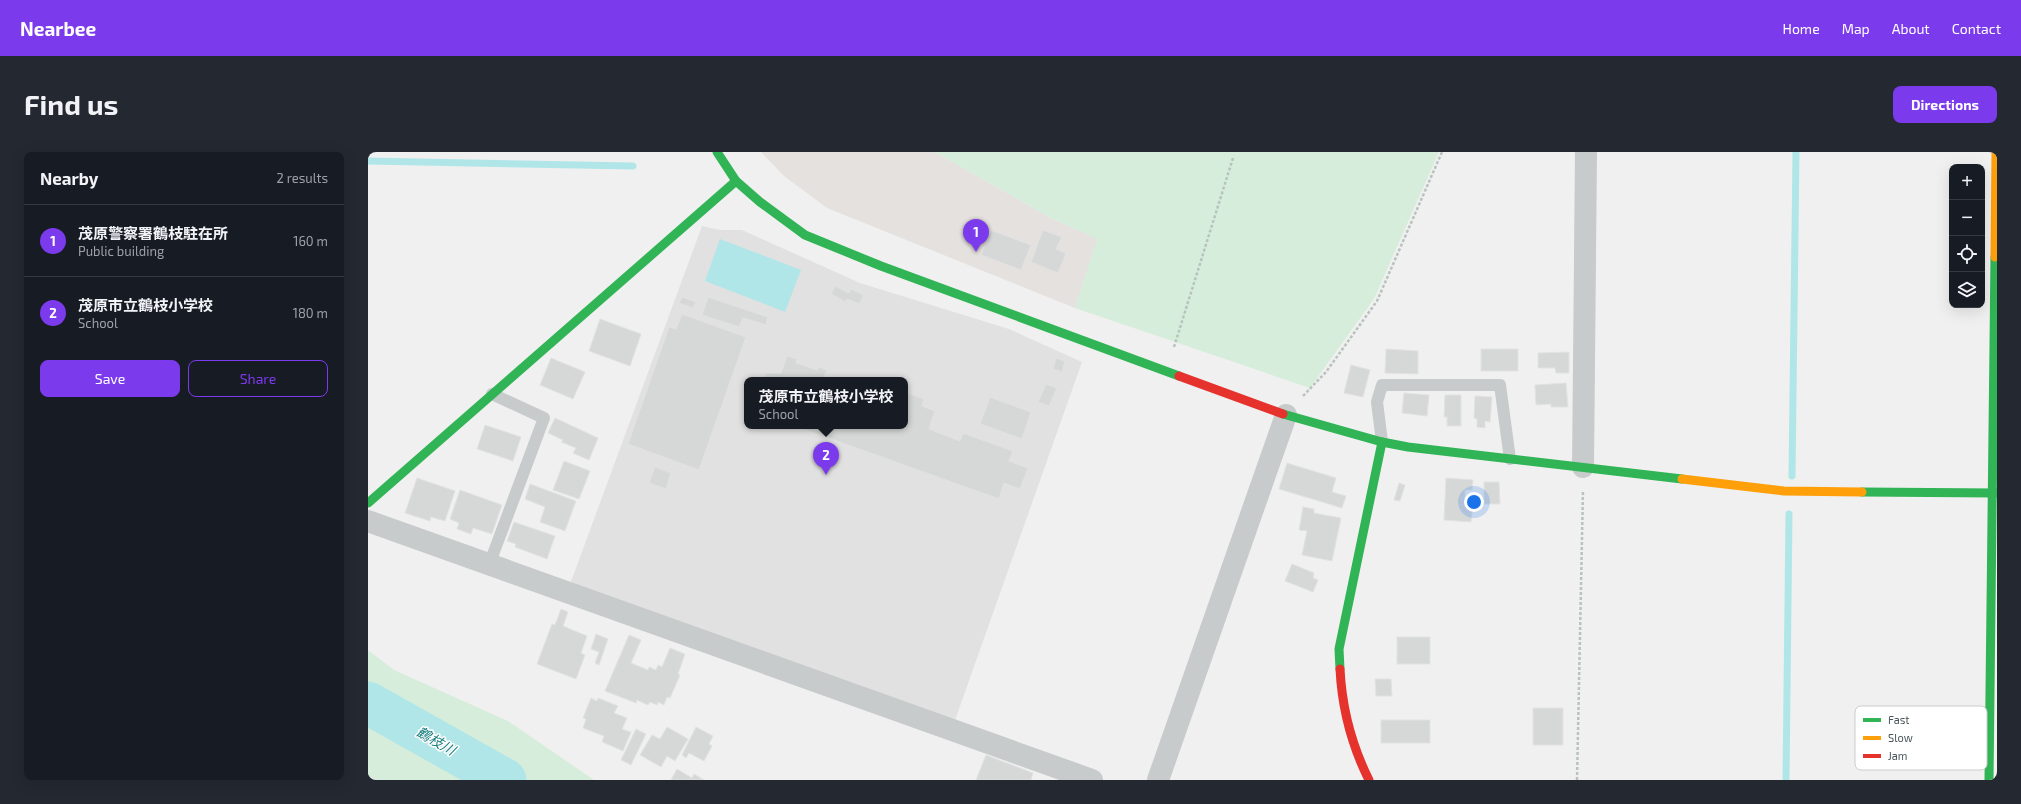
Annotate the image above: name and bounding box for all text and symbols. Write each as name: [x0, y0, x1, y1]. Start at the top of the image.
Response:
text: Nearbee: [20, 17, 96, 40]
text: Home: [1783, 20, 1820, 37]
text: Map: [1842, 20, 1870, 37]
text: About: [1892, 20, 1930, 37]
text: Contact: [1952, 20, 2001, 37]
button: Directions: [1893, 86, 1997, 123]
text: Find us: [24, 87, 118, 121]
map controls: [1949, 164, 1985, 308]
button: +: [1949, 164, 1985, 200]
text: Nearby: [40, 168, 98, 188]
text: 2 results: [276, 170, 328, 186]
button: −: [1949, 200, 1985, 236]
pin: 1: [963, 219, 989, 252]
text: 茂原警察署鶴枝駐在所: [78, 224, 228, 242]
text: 1: [50, 233, 56, 249]
text: 160 m: [293, 233, 328, 249]
button: locate: [1949, 236, 1985, 272]
text: Public building: [78, 243, 164, 259]
button: layers: [1949, 272, 1985, 308]
text: 茂原市立鶴枝小学校: [78, 296, 213, 314]
text: 2: [49, 305, 57, 321]
text: 180 m: [293, 305, 328, 321]
text: School: [78, 315, 118, 331]
button: Save: [40, 360, 180, 397]
button: Share: [188, 360, 328, 397]
popup: [744, 377, 908, 429]
text: 茂原市立鶴枝小学校: [758, 387, 894, 405]
text: School: [758, 406, 798, 422]
pin: 2: [813, 442, 839, 475]
your location: [1464, 492, 1484, 512]
legend: [1855, 706, 1987, 770]
text: Fast: [1888, 713, 1910, 726]
water label: 鶴枝川: [414, 723, 460, 759]
text: Slow: [1888, 731, 1913, 744]
text: Jam: [1888, 749, 1907, 762]

